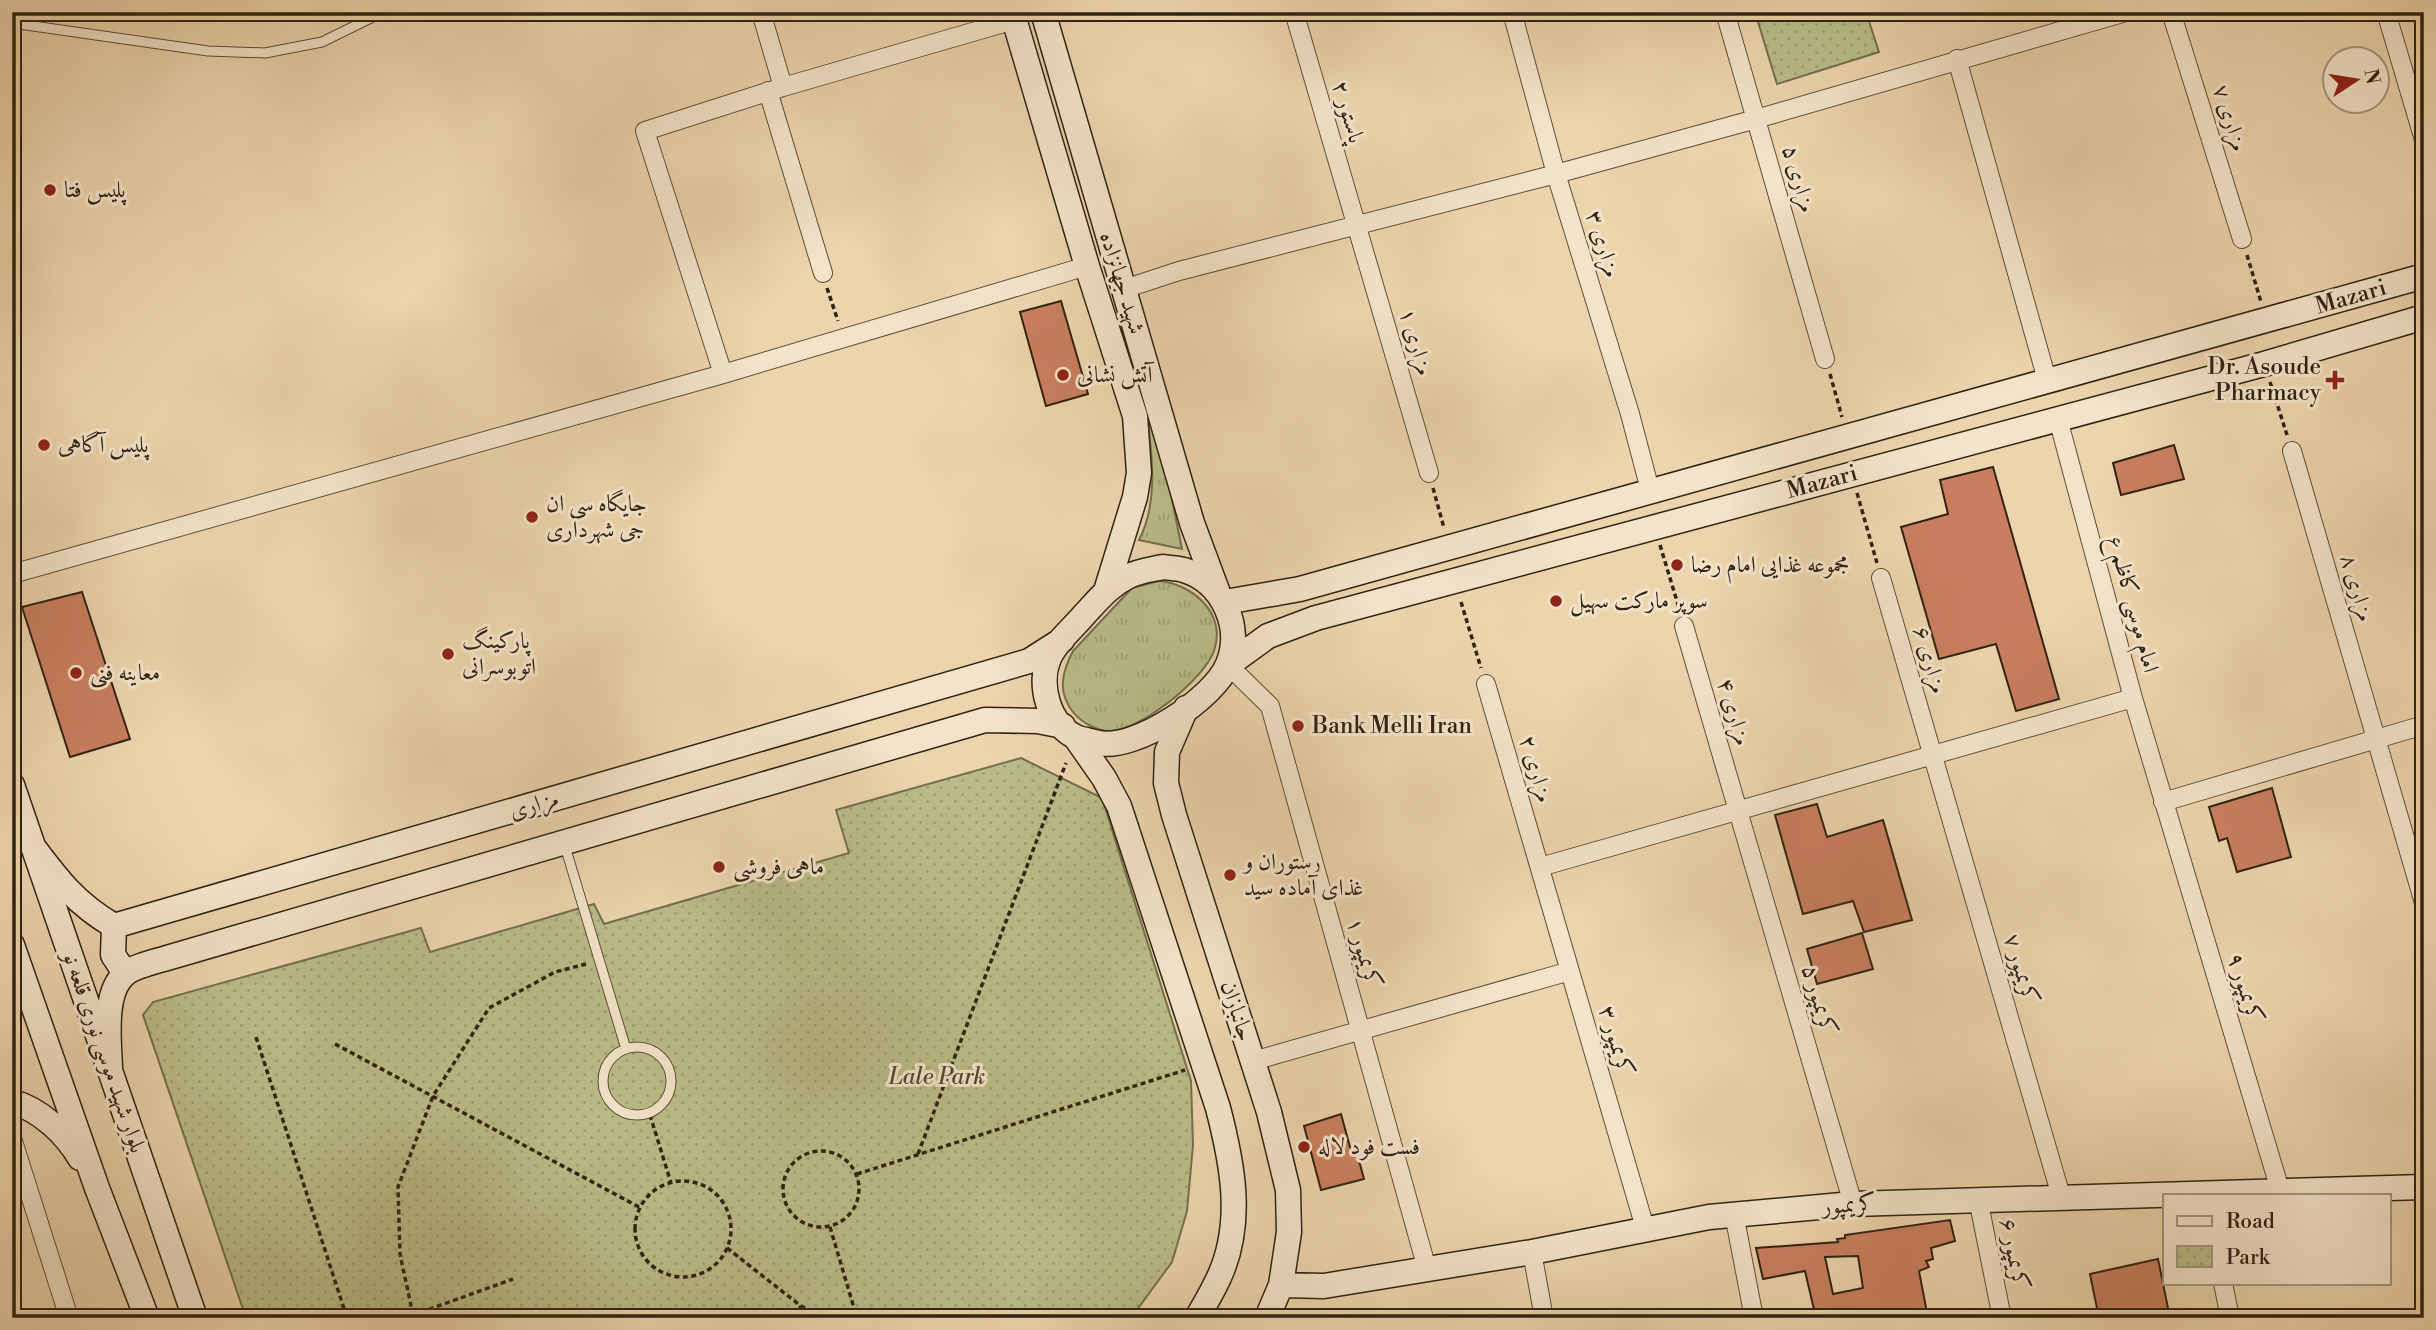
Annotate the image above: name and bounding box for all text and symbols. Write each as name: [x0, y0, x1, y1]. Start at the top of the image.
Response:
north arrow: [2320, 46, 2390, 116]
text: N: [2358, 67, 2385, 87]
street label: پاستور ۲: [1324, 78, 1371, 149]
street label: مزاری ۷: [2206, 81, 2253, 155]
street label: مزاری ۵: [1775, 142, 1822, 216]
place label: پلیس فتا: [64, 176, 127, 206]
marker: پلیس فتا: [42, 182, 58, 198]
street label: مزاری ۳: [1579, 207, 1626, 281]
street label: شهید جهانزاده: [1093, 229, 1151, 337]
street label: Mazari: [2312, 274, 2390, 320]
street label: مزاری ۱: [1392, 305, 1439, 379]
place label: Dr. Asoude Pharmacy: [2208, 353, 2322, 407]
place label: آتش نشانی: [1077, 361, 1155, 390]
marker: آتش نشانی: [1055, 367, 1071, 383]
marker: Dr. Asoude Pharmacy: [2327, 372, 2343, 388]
place label: پلیس آگاهی: [58, 430, 150, 461]
marker: پلیس آگاهی: [36, 437, 52, 453]
street label: Mazari: [1783, 459, 1861, 505]
place label: جایگاه سی ان جی شهرداری: [546, 489, 647, 544]
marker: جایگاه سی ان جی شهرداری: [524, 509, 540, 525]
street label: امام موسی کاظم ع: [2095, 532, 2165, 677]
place label: مجموعه غذایی امام رضا: [1691, 551, 1850, 584]
street label: مزاری ۸: [2333, 551, 2380, 625]
marker: مجموعه غذایی امام رضا: [1669, 557, 1685, 573]
place label: سوپر مارکت سهیل: [1570, 587, 1708, 617]
marker: سوپر مارکت سهیل: [1548, 593, 1564, 609]
street label: مزاری ۶: [1906, 623, 1953, 697]
place label: پارکینگ اتوبوسرانی: [462, 626, 536, 682]
marker: پارکینگ اتوبوسرانی: [440, 646, 456, 662]
place label: معاینه فنی: [90, 659, 160, 688]
marker: معاینه فنی: [68, 665, 84, 681]
street label: مزاری ۴: [1710, 675, 1757, 749]
place label: Bank Melli Iran: [1311, 712, 1472, 740]
marker: Bank Melli Iran: [1290, 718, 1306, 734]
street label: مزاری ۲: [1512, 732, 1559, 806]
street label: مزاری: [506, 785, 562, 826]
place label: رستوران و غذای آماده سید: [1242, 848, 1363, 902]
place label: ماهی فروشی: [733, 853, 824, 883]
marker: ماهی فروشی: [711, 859, 727, 875]
marker: رستوران و غذای آماده سید: [1222, 867, 1238, 883]
street label: کریمپور ۱: [1340, 914, 1387, 992]
street label: کریمپور ۷: [1997, 930, 2044, 1008]
street label: بلوار شهید موسی نوری قلعه نو: [54, 945, 152, 1157]
street label: کریمپور ۹: [2220, 949, 2269, 1027]
street label: کریمپور ۵: [1795, 961, 1842, 1039]
street label: جانبازان: [1214, 977, 1260, 1045]
street label: کریمپور ۳: [1592, 1002, 1639, 1080]
park label: Lale Park: [888, 1063, 985, 1091]
place label: فست فود لاله: [1318, 1133, 1420, 1161]
marker: فست فود لاله: [1296, 1139, 1312, 1155]
street label: کریمپور: [1819, 1189, 1877, 1222]
legend: [2163, 1194, 2390, 1284]
text: Road: [2226, 1209, 2275, 1235]
street label: کریمپور ۶: [1992, 1216, 2035, 1292]
text: Park: [2226, 1245, 2271, 1271]

